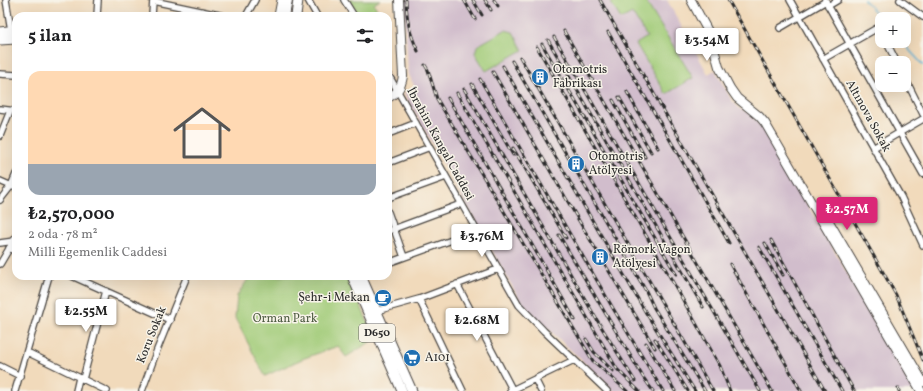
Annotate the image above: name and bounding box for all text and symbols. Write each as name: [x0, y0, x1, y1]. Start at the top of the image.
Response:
map controls: [875, 12, 911, 92]
button: +: [875, 12, 911, 48]
text: 5 ilan: [28, 25, 72, 48]
icon: filters: [354, 25, 376, 47]
pin: ₺3.54M: [674, 28, 740, 62]
text: ₺3.54M: [685, 32, 729, 50]
button: −: [875, 56, 911, 92]
place label: Otomotris Fabrikası: [553, 62, 607, 92]
building icon: Otomotris Fabrikası: [530, 67, 550, 87]
street label: Altınova Sokak: [842, 77, 895, 155]
street label: İbrahim Kangal Caddesi: [402, 85, 478, 204]
icon: home: [166, 97, 238, 169]
place label: Otomotris Atölyesi: [589, 149, 643, 179]
building icon: Otomotris Atölyesi: [566, 154, 586, 174]
pin: ₺2.57M: [814, 197, 880, 231]
text: ₺2.57M: [825, 201, 869, 219]
text: ₺2,570,000: [28, 203, 115, 226]
pin: ₺3.76M: [449, 224, 515, 258]
text: 2 oda · 78 m²: [28, 226, 98, 244]
text: ₺3.76M: [460, 228, 504, 246]
place label: Römork Vagon Atölyesi: [613, 242, 691, 272]
text: Milli Egemenlik Caddesi: [28, 244, 167, 262]
building icon: Römork Vagon Atölyesi: [590, 247, 610, 267]
cafe icon: Şehr-i Mekan: [373, 288, 393, 308]
place label: Şehr-i Mekan: [298, 290, 370, 306]
pin: ₺2.55M: [53, 299, 119, 333]
text: ₺2.55M: [64, 303, 108, 321]
street label: Koru Sokak: [133, 304, 171, 366]
pin: ₺2.68M: [444, 308, 510, 342]
park label: Orman Park: [253, 311, 318, 327]
text: ₺2.68M: [455, 312, 499, 330]
road number: D650: [359, 324, 395, 342]
supermarket icon: A101: [402, 348, 422, 368]
place label: A101: [425, 350, 450, 366]

